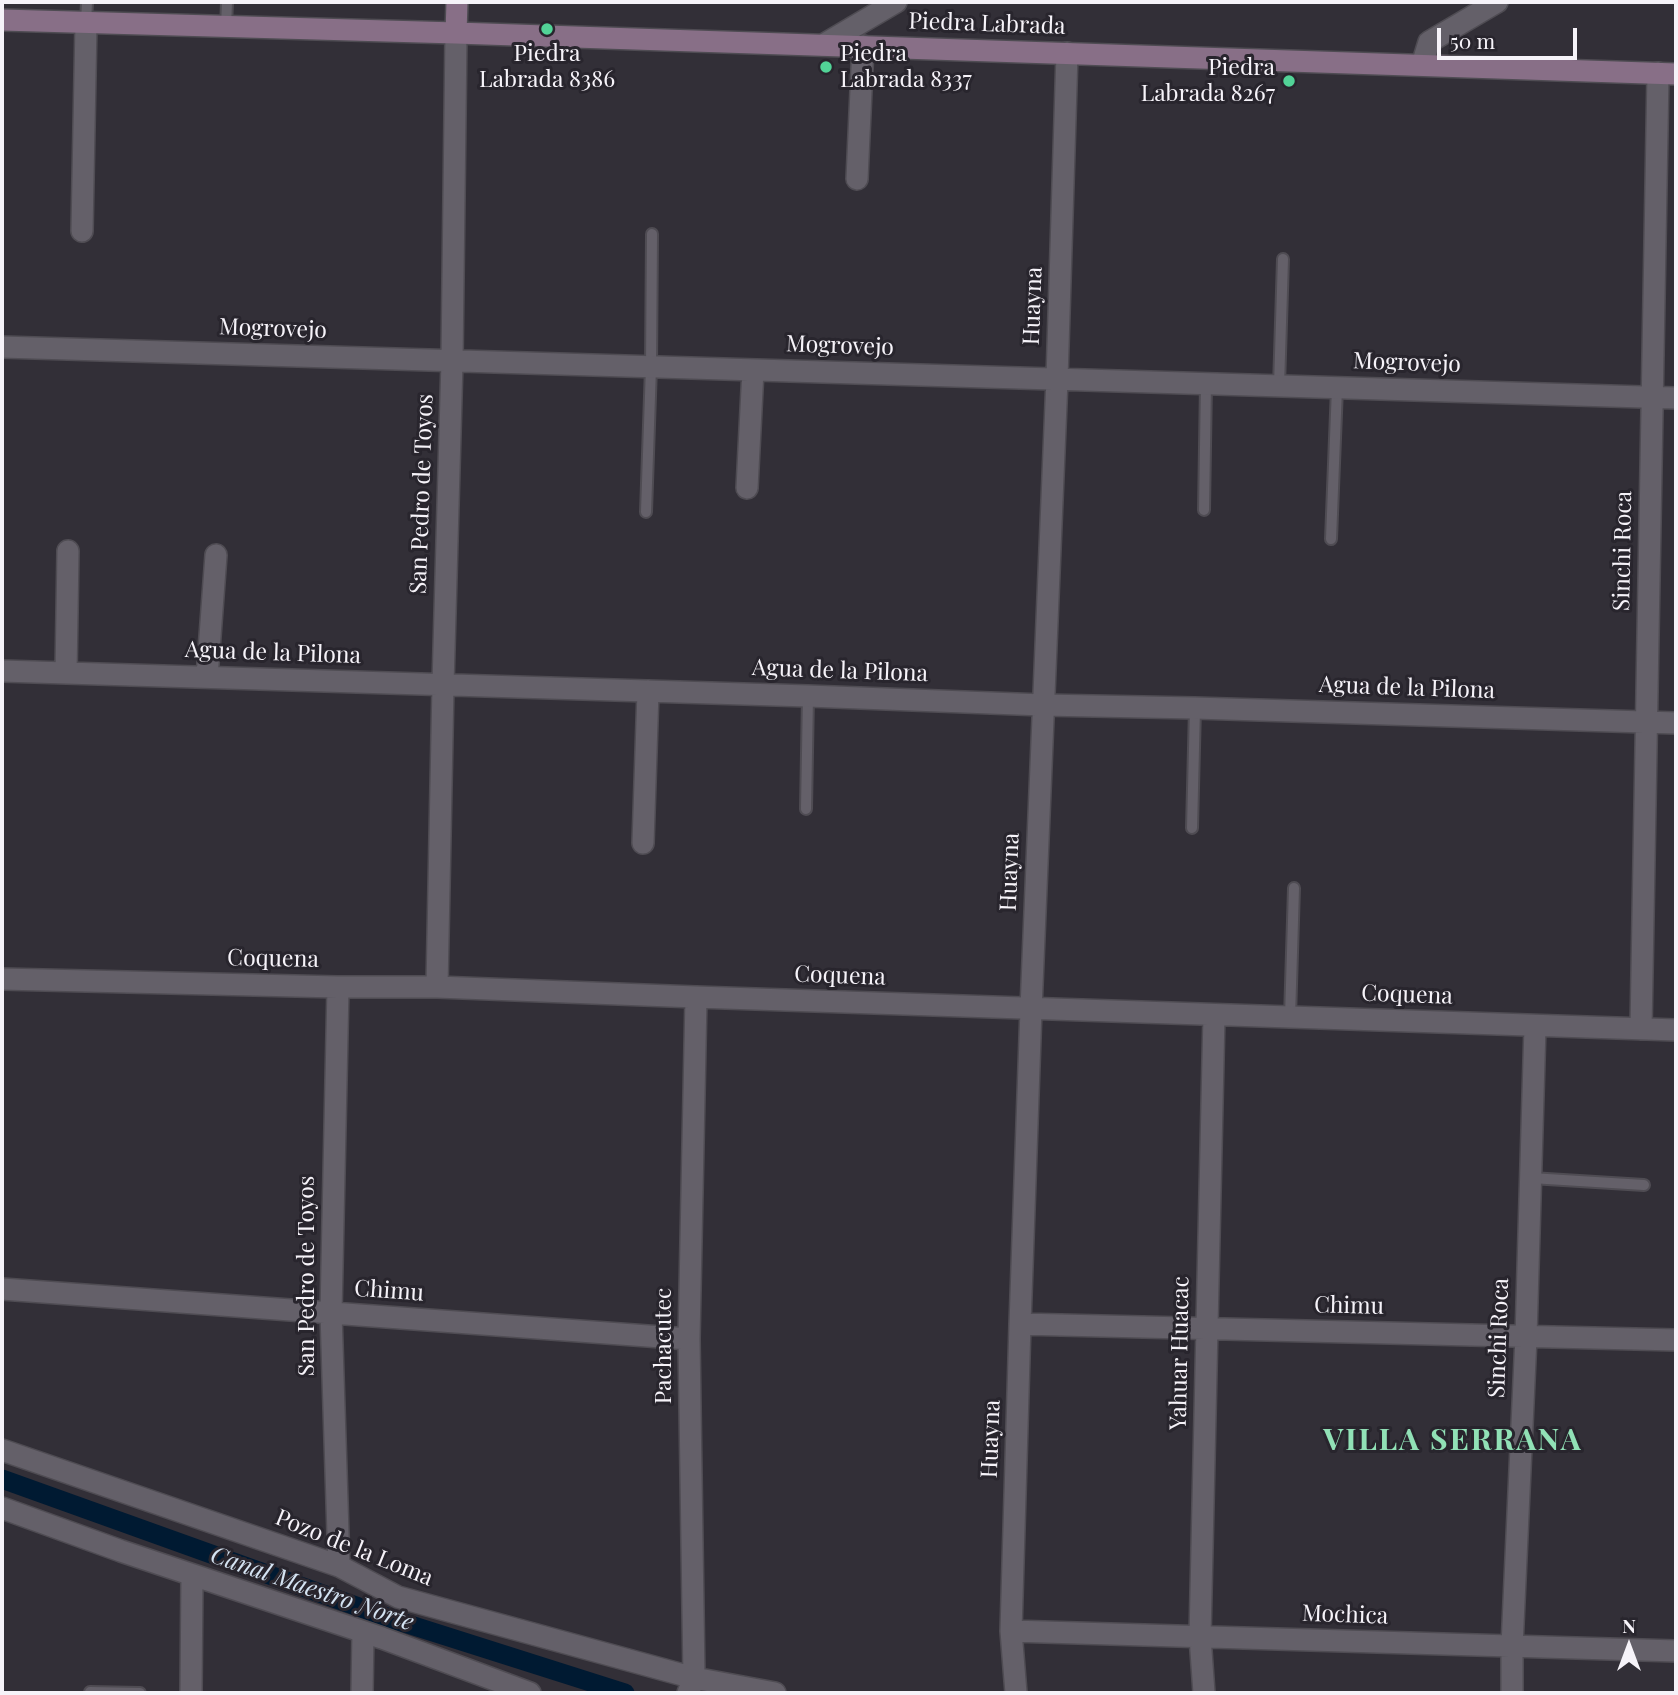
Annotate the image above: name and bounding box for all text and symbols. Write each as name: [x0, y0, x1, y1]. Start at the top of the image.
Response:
street label: Piedra Labrada: [908, 7, 1066, 41]
scale bar: [1440, 14, 1580, 58]
marker: Piedra Labrada 8386: [539, 21, 555, 37]
text: 50 m: [1450, 26, 1495, 54]
place label: Piedra Labrada 8386: [479, 40, 615, 94]
place label: Piedra Labrada 8337: [840, 40, 972, 94]
place label: Piedra Labrada 8267: [1141, 54, 1275, 108]
marker: Piedra Labrada 8337: [818, 59, 834, 75]
marker: Piedra Labrada 8267: [1281, 73, 1297, 89]
street label: Huayna: [1018, 266, 1048, 346]
street label: Mogrovejo: [219, 313, 327, 345]
street label: Mogrovejo: [786, 330, 894, 362]
street label: Mogrovejo: [1353, 347, 1461, 379]
street label: San Pedro de Toyos: [405, 393, 439, 595]
street label: Sinchi Roca: [1608, 491, 1638, 611]
street label: Agua de la Pilona: [185, 636, 361, 670]
street label: Agua de la Pilona: [752, 654, 928, 688]
street label: Agua de la Pilona: [1319, 671, 1495, 705]
street label: Huayna: [995, 832, 1025, 912]
street label: Coquena: [227, 944, 319, 974]
street label: Coquena: [794, 961, 886, 991]
street label: Coquena: [1361, 980, 1453, 1010]
street label: San Pedro de Toyos: [293, 1176, 321, 1376]
street label: Chimu: [353, 1275, 425, 1307]
street label: Yahuar Huacac: [1165, 1276, 1195, 1430]
street label: Sinchi Roca: [1483, 1277, 1515, 1399]
street label: Pachacutec: [650, 1288, 678, 1404]
street label: Chimu: [1314, 1292, 1384, 1320]
street label: Huayna: [976, 1399, 1006, 1479]
district label: VILLA SERRANA: [1325, 1423, 1581, 1459]
street label: Pozo de la Loma: [271, 1504, 437, 1592]
water label: Canal Maestro Norte: [207, 1541, 417, 1637]
street label: Mochica: [1301, 1600, 1389, 1630]
north arrow: [1594, 1611, 1664, 1681]
text: N: [1622, 1612, 1636, 1638]

